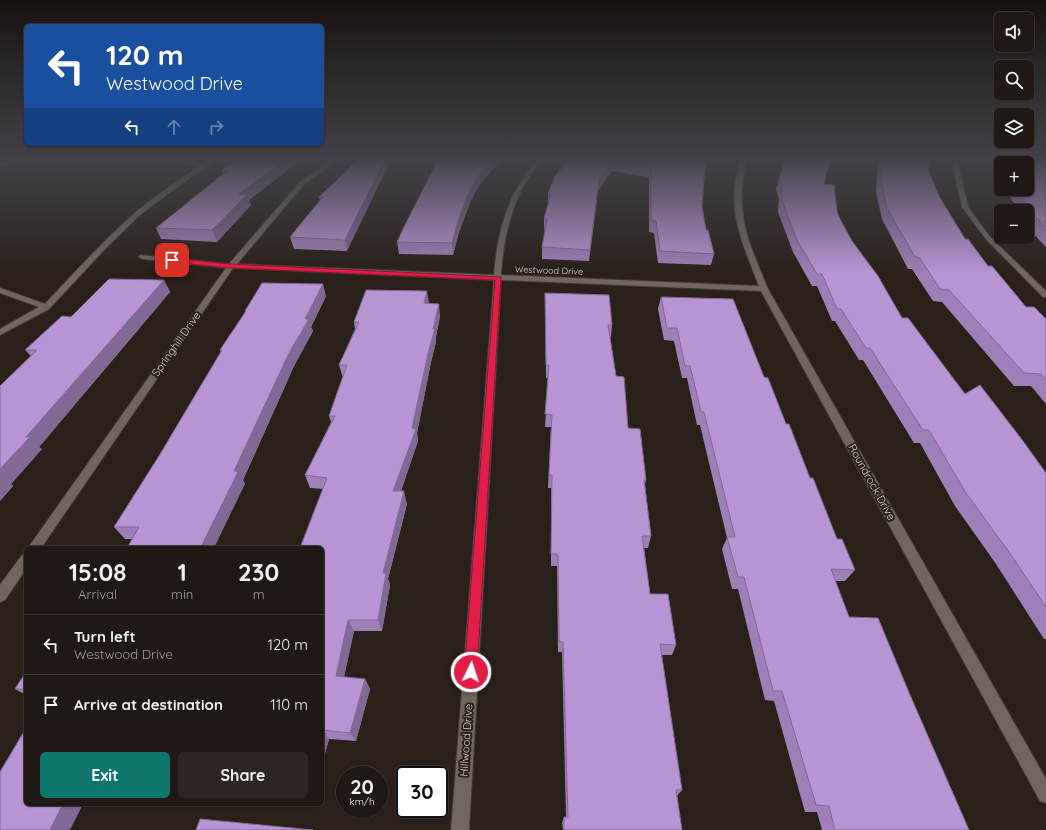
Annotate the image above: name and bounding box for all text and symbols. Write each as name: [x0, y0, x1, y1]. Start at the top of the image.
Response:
map controls: [994, 12, 1034, 244]
button: sound: [994, 12, 1034, 52]
text: 120 m: [106, 37, 184, 72]
icon: left: [40, 40, 92, 92]
button: search: [994, 60, 1034, 100]
text: Westwood Drive: [106, 72, 243, 95]
button: layers: [994, 108, 1034, 148]
icon: left: [121, 116, 143, 138]
icon: ahead: [163, 116, 185, 138]
icon: right: [205, 116, 227, 138]
button: +: [994, 156, 1034, 196]
button: −: [994, 204, 1034, 244]
pin: [155, 243, 189, 277]
icon: arrive: [161, 249, 183, 271]
street label: Westwood Drive: [515, 263, 583, 277]
street label: Springhill Drive: [149, 309, 203, 379]
street label: Roundrock Drive: [845, 441, 899, 523]
text: 15:08: [69, 557, 126, 587]
text: 1: [177, 557, 187, 587]
text: 230: [238, 557, 279, 587]
text: Arrival: [78, 586, 117, 602]
text: min: [171, 586, 193, 602]
text: m: [253, 586, 265, 602]
text: Turn left: [74, 627, 136, 646]
icon: left: [40, 634, 62, 656]
text: 120 m: [267, 635, 308, 654]
text: Westwood Drive: [74, 646, 173, 662]
position arrow: [450, 651, 492, 693]
icon: arrive: [40, 694, 62, 716]
text: Arrive at destination: [74, 695, 223, 714]
text: 110 m: [270, 695, 308, 714]
street label: Hillwood Drive: [456, 703, 476, 777]
button: Exit: [40, 752, 170, 798]
button: Share: [178, 752, 308, 798]
speed limit sign: 30: [396, 766, 448, 818]
text: 20: [350, 774, 374, 799]
text: km/h: [349, 795, 375, 808]

